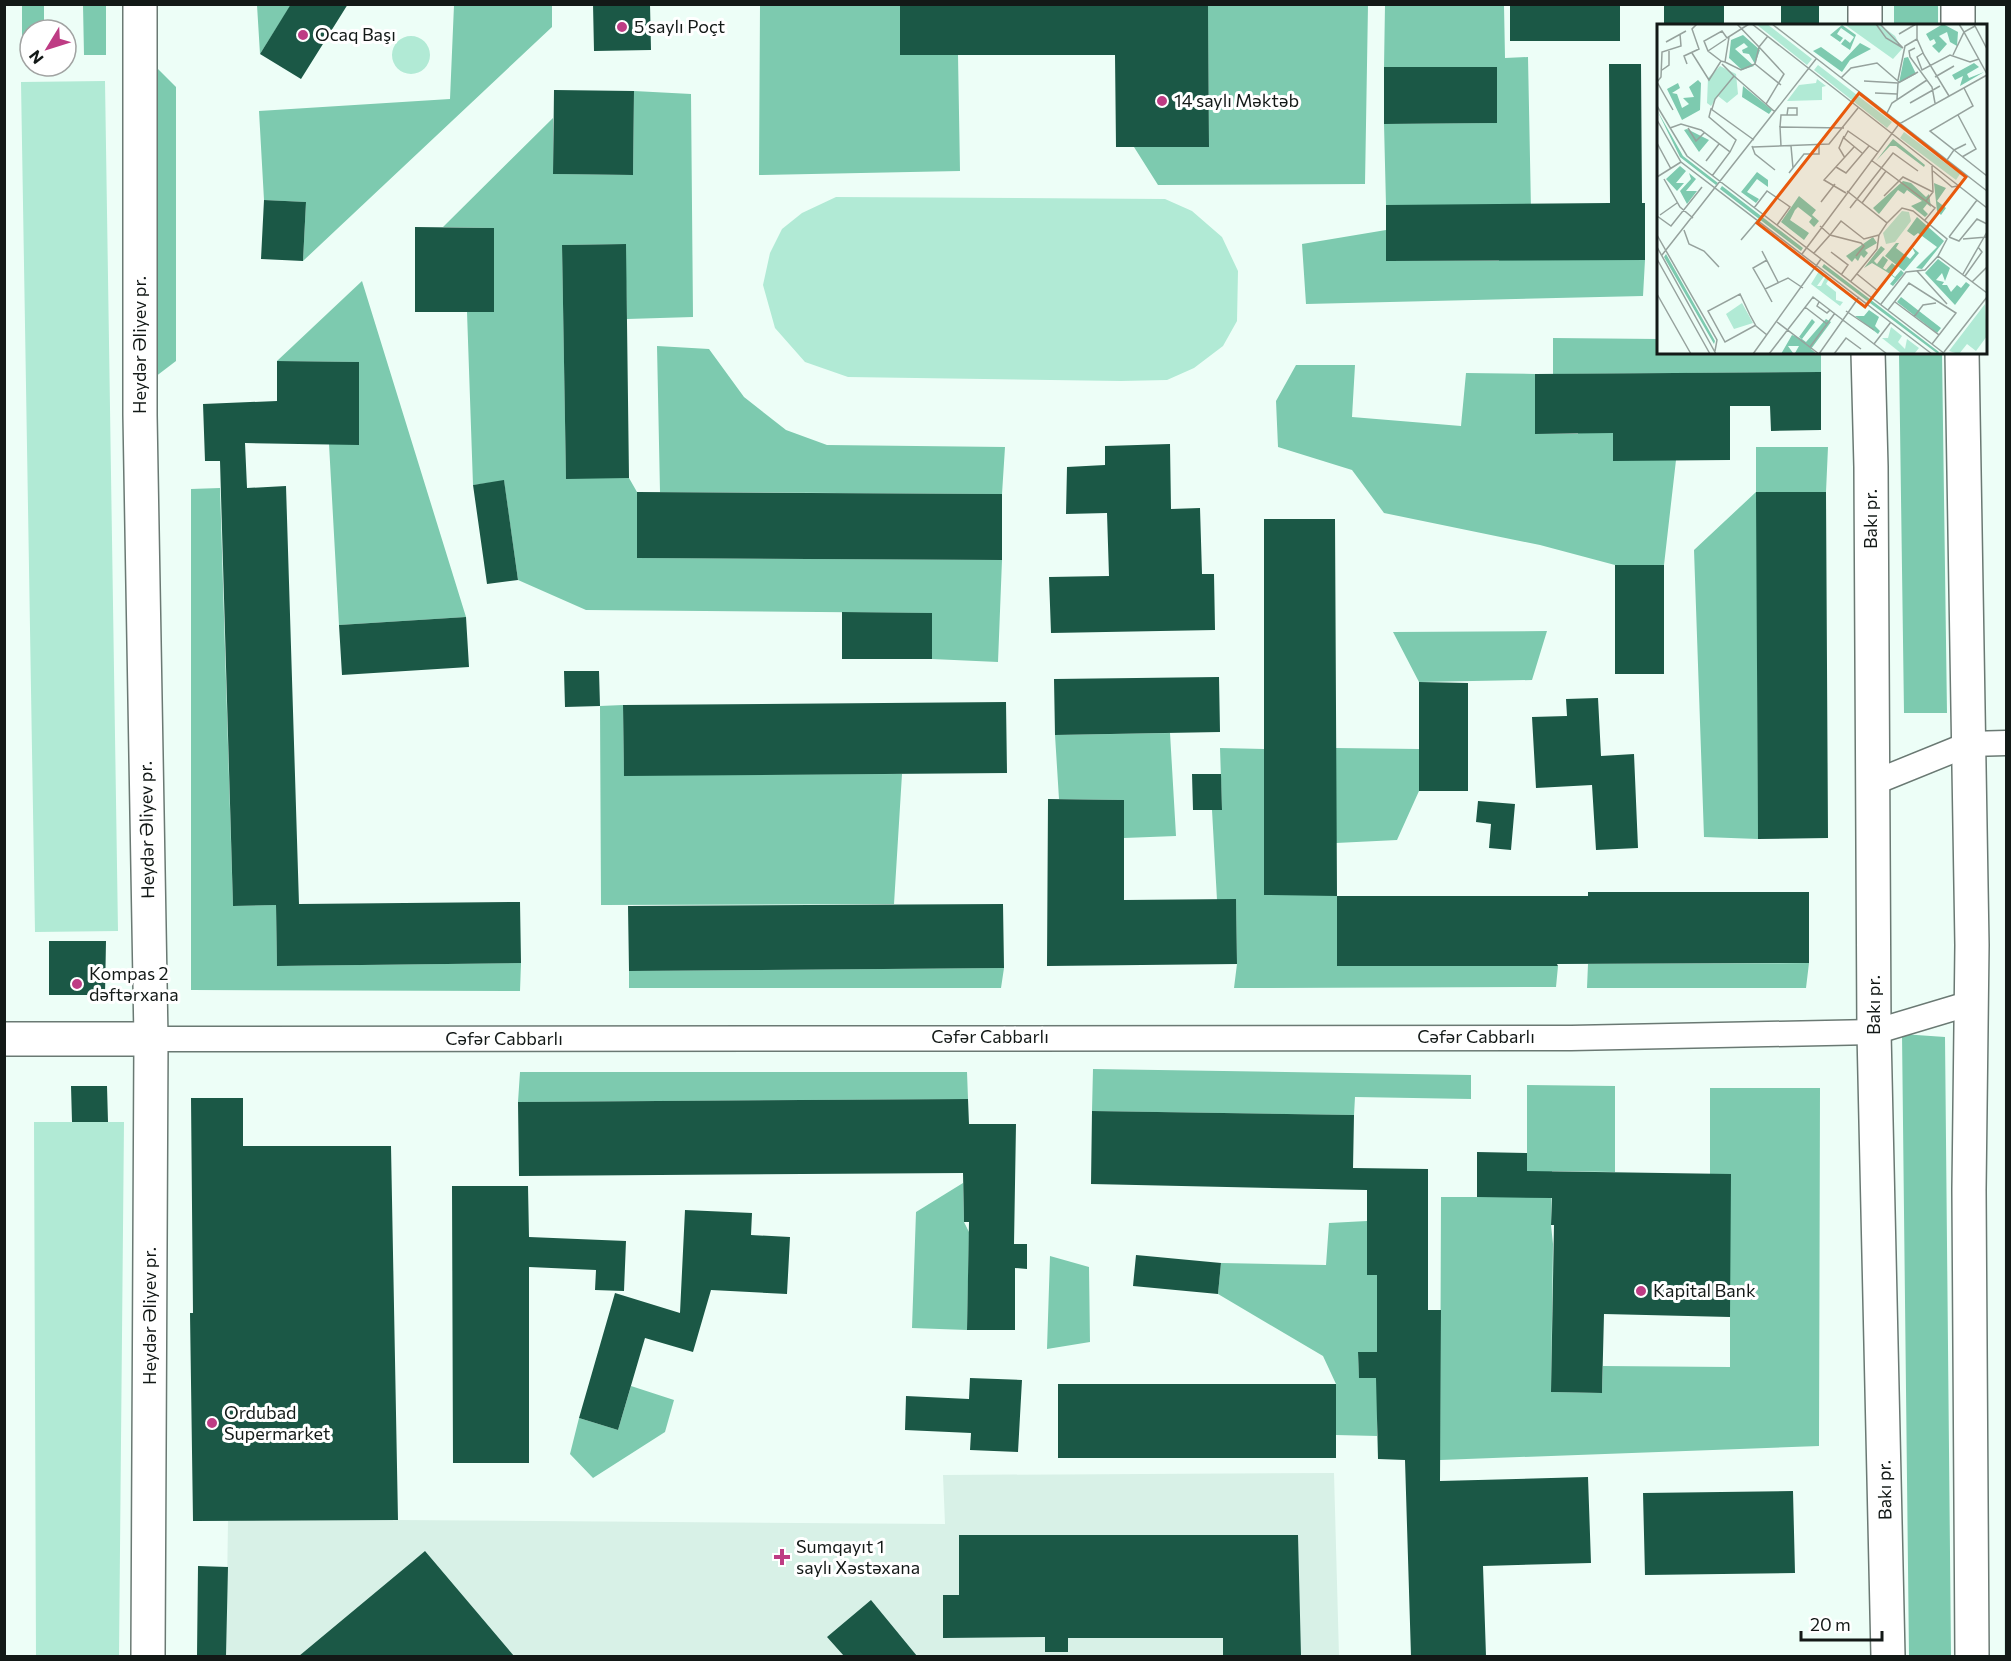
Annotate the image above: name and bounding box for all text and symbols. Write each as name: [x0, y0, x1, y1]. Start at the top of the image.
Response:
place label: 5 saylı Poçt: [634, 15, 725, 37]
north arrow: [18, 18, 78, 78]
marker: 5 saylı Poçt: [615, 20, 629, 34]
place label: Ocaq Başı: [315, 23, 396, 45]
inset map: [1657, 24, 1987, 354]
marker: Ocaq Başı: [296, 28, 310, 42]
text: N: [25, 47, 47, 68]
place label: 14 saylı Məktəb: [1174, 89, 1299, 111]
marker: 14 saylı Məktəb: [1155, 94, 1169, 108]
street label: Heydər Əliyev pr.: [128, 276, 150, 414]
street label: Bakı pr.: [1859, 489, 1881, 549]
street label: Heydər Əliyev pr.: [134, 761, 158, 899]
place label: Kompas 2 dəftərxana: [89, 962, 179, 1005]
street label: Bakı pr.: [1862, 975, 1884, 1035]
marker: Kompas 2 dəftərxana: [70, 977, 84, 991]
street label: Cəfər Cabbarlı: [931, 1025, 1049, 1047]
street label: Cəfər Cabbarlı: [1417, 1025, 1535, 1047]
street label: Cəfər Cabbarlı: [445, 1027, 563, 1049]
street label: Heydər Əliyev pr.: [138, 1247, 160, 1385]
place label: Kapital Bank: [1653, 1279, 1756, 1301]
marker: Kapital Bank: [1634, 1284, 1648, 1298]
place label: Ordubad Supermarket: [224, 1401, 330, 1444]
marker: Ordubad Supermarket: [205, 1416, 219, 1430]
street label: Bakı pr.: [1872, 1460, 1896, 1520]
place label: Sumqayıt 1 saylı Xəstəxana: [796, 1535, 920, 1578]
marker: Sumqayıt 1 saylı Xəstəxana: [773, 1548, 791, 1566]
scale bar: [1801, 1604, 1882, 1642]
text: 20 m: [1810, 1613, 1851, 1635]

